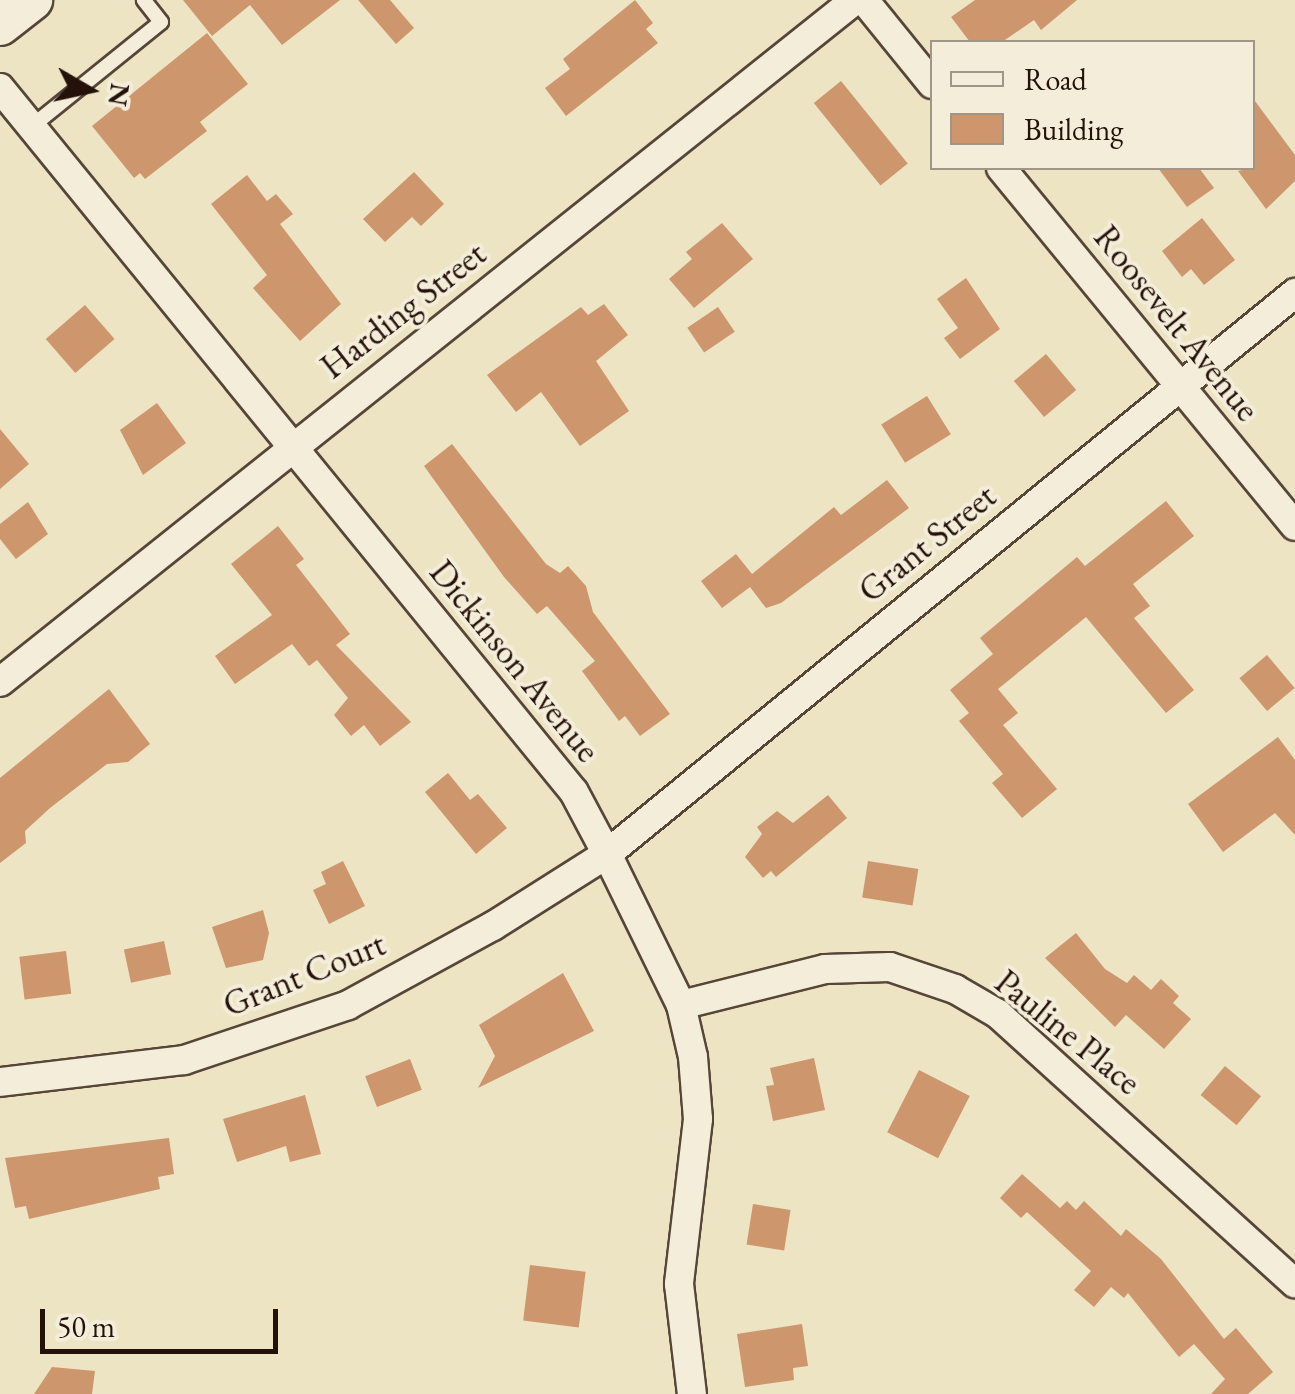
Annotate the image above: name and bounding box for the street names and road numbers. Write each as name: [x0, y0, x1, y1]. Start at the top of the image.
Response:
street label: Roosevelt Avenue: [1085, 217, 1269, 429]
street label: Harding Street: [312, 233, 494, 387]
street label: Grant Street: [850, 475, 1004, 611]
street label: Dickinson Avenue: [421, 552, 609, 770]
street label: Grant Court: [217, 923, 391, 1025]
street label: Pauline Place: [987, 961, 1149, 1103]

